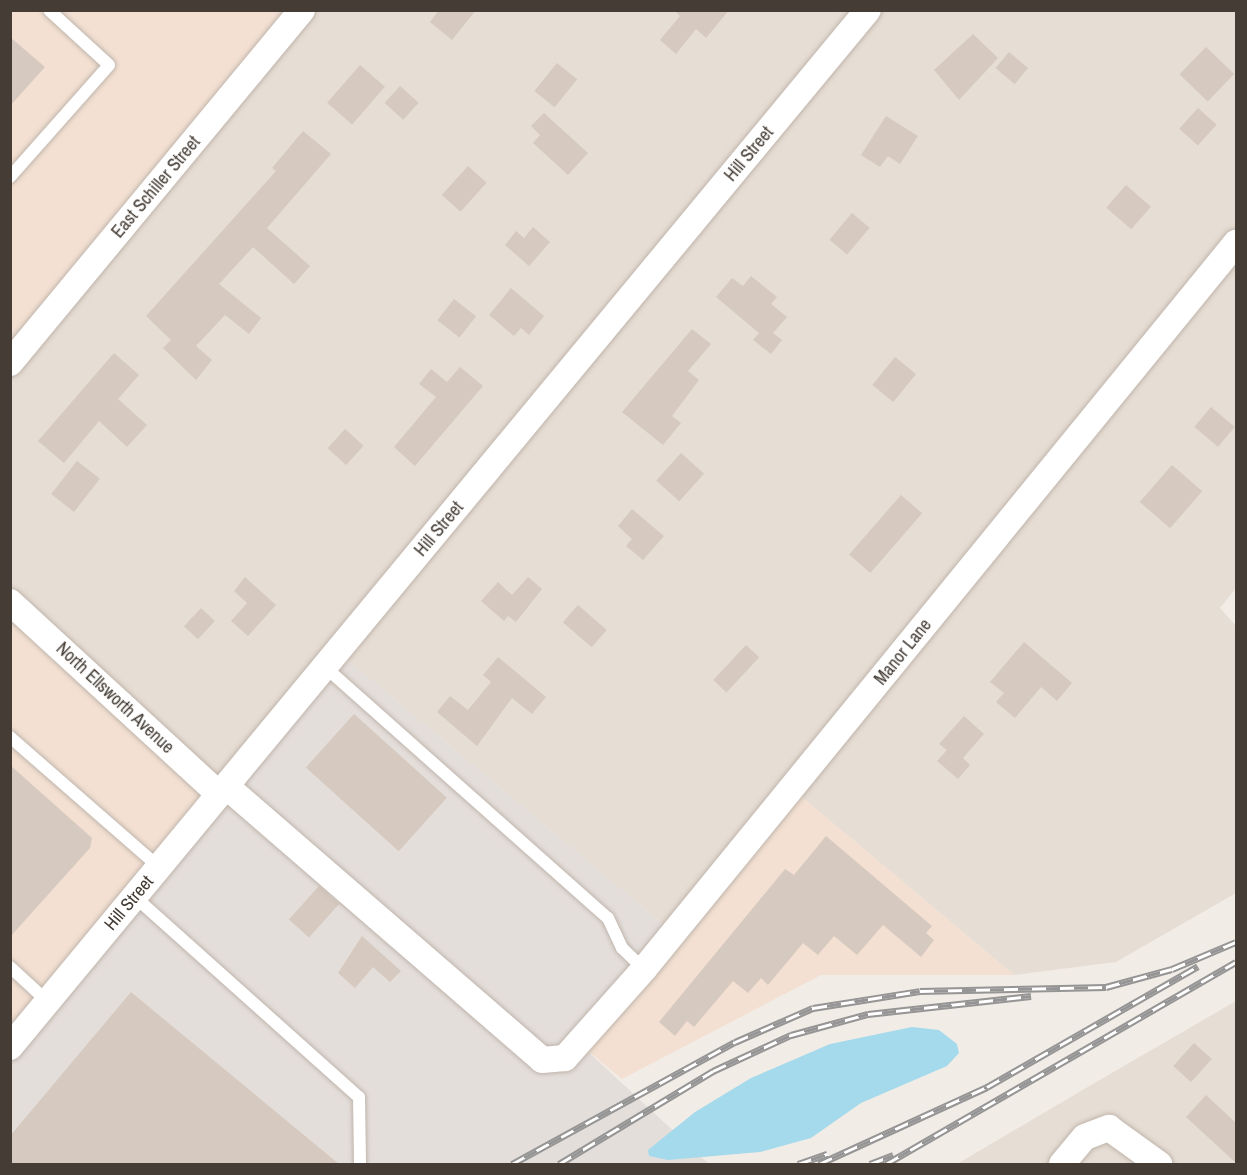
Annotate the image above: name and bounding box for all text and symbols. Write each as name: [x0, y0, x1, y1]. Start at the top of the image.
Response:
street label: Hill Street: [720, 122, 778, 186]
street label: East Schiller Street: [107, 132, 205, 242]
street label: Hill Street: [410, 497, 468, 561]
street label: Manor Lane: [870, 615, 936, 689]
street label: North Ellsworth Avenue: [51, 638, 179, 758]
street label: Hill Street: [100, 871, 158, 935]

